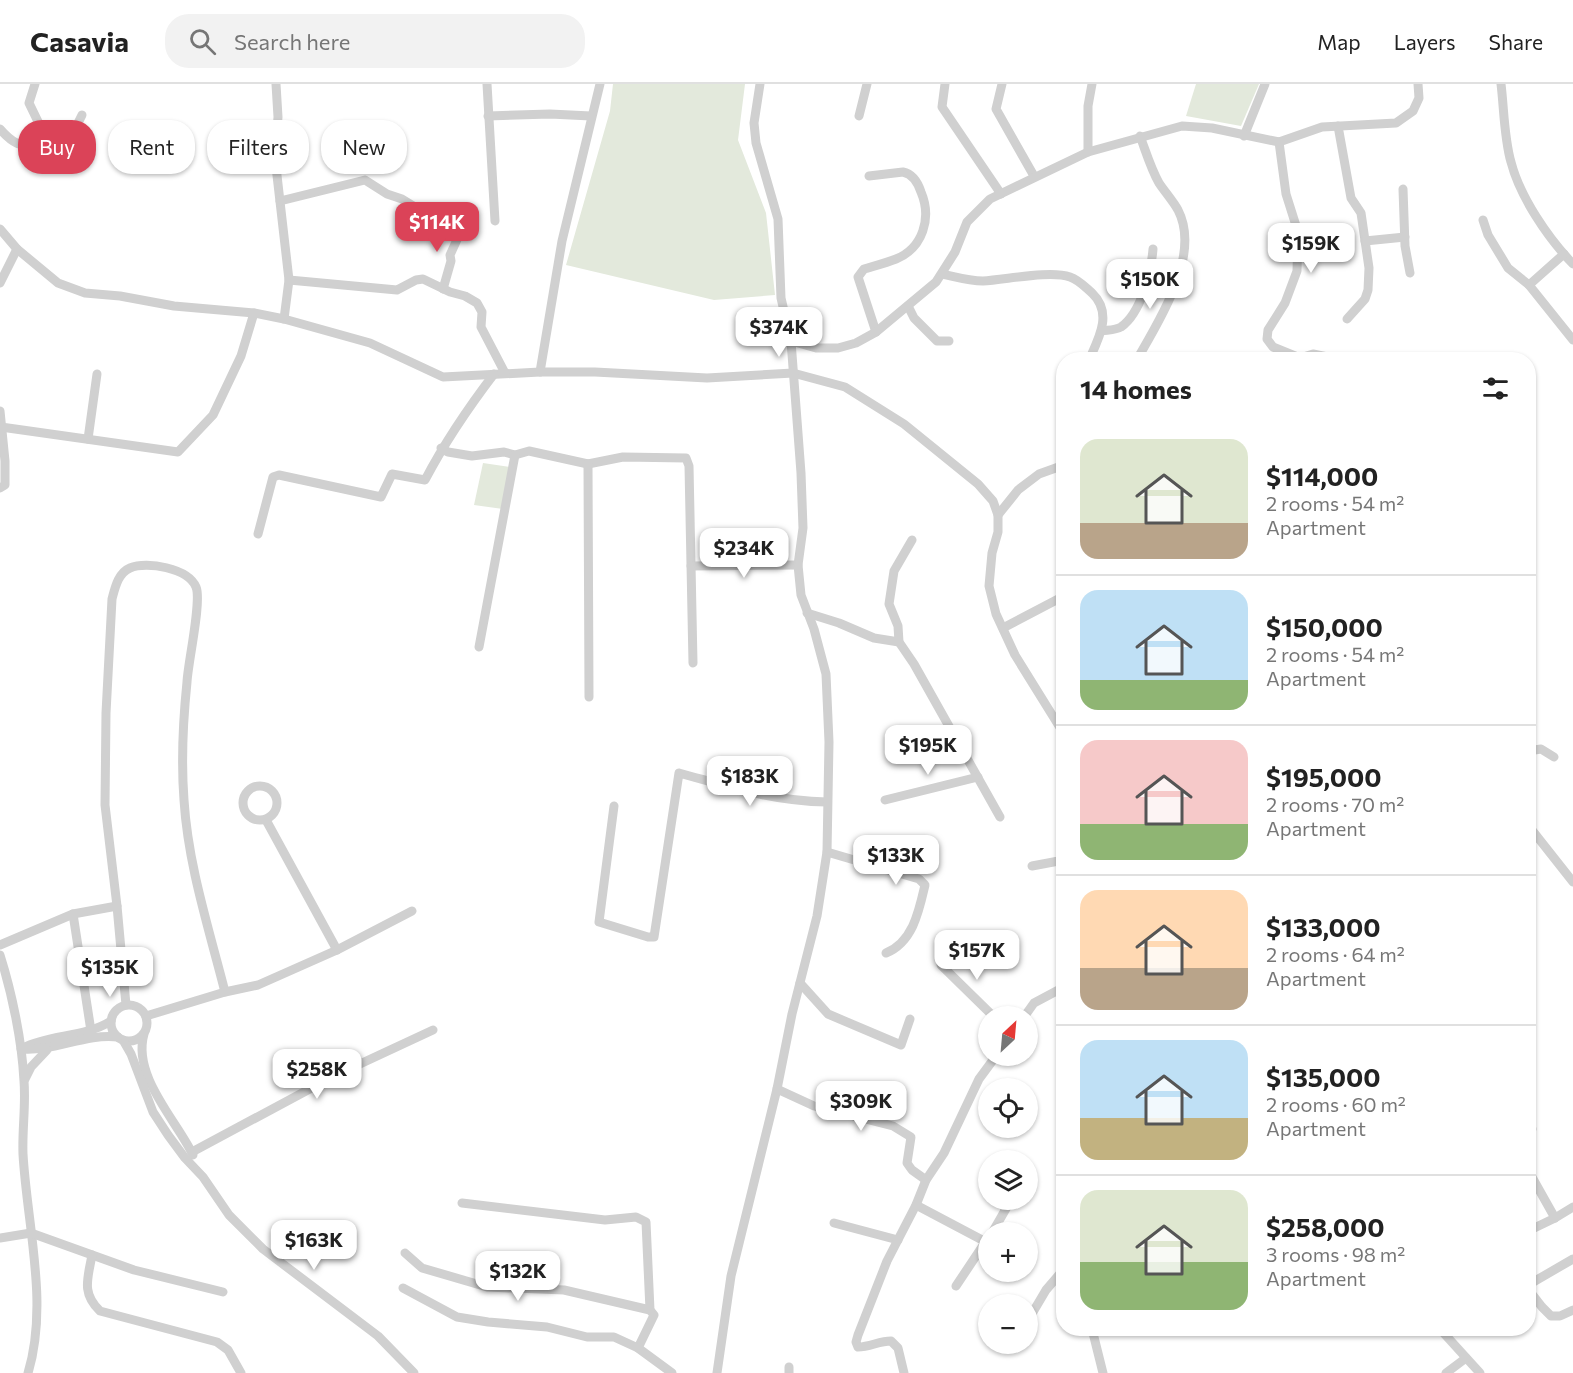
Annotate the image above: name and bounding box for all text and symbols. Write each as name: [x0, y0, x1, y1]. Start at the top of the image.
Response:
search box: [165, 14, 585, 68]
text: Casavia: [30, 24, 129, 58]
icon: search: [186, 25, 219, 58]
text: Search here: [234, 28, 350, 55]
text: Map: [1317, 29, 1361, 54]
text: Layers: [1394, 29, 1456, 54]
text: Share: [1489, 29, 1543, 54]
chip: Buy: [18, 120, 96, 174]
chip: Rent: [108, 120, 195, 174]
chip: Filters: [207, 120, 309, 174]
chip: New: [321, 120, 407, 174]
pin: $114K: [395, 202, 479, 253]
text: $114K: [409, 209, 465, 233]
pin: $159K: [1269, 223, 1353, 274]
text: $159K: [1282, 230, 1340, 254]
pin: $150K: [1108, 259, 1192, 310]
text: $150K: [1120, 266, 1180, 290]
pin: $374K: [737, 307, 821, 358]
text: $374K: [750, 314, 808, 338]
icon: filters: [1479, 372, 1512, 405]
text: 14 homes: [1080, 373, 1192, 404]
text: $114,000: [1266, 460, 1378, 491]
icon: home: [1128, 463, 1200, 535]
text: 2 rooms · 54 m²: [1266, 491, 1404, 515]
text: Apartment: [1266, 515, 1366, 539]
pin: $234K: [702, 528, 786, 579]
text: $234K: [714, 535, 774, 559]
text: $150,000: [1266, 611, 1383, 642]
icon: home: [1128, 614, 1200, 686]
text: 2 rooms · 54 m²: [1266, 642, 1404, 666]
text: Apartment: [1266, 666, 1366, 690]
pin: $195K: [886, 725, 970, 776]
text: $195K: [899, 732, 957, 756]
pin: $183K: [708, 756, 792, 807]
text: $195,000: [1266, 761, 1382, 792]
text: $183K: [721, 763, 779, 787]
icon: home: [1128, 764, 1200, 836]
text: 2 rooms · 70 m²: [1266, 792, 1404, 816]
text: Apartment: [1266, 816, 1366, 840]
pin: $133K: [854, 835, 938, 886]
text: $133K: [867, 842, 925, 866]
text: $133,000: [1266, 911, 1380, 942]
icon: home: [1128, 914, 1200, 986]
pin: $157K: [935, 930, 1019, 981]
text: $157K: [948, 937, 1006, 961]
text: 2 rooms · 64 m²: [1266, 942, 1405, 966]
pin: $135K: [68, 947, 152, 998]
text: $135K: [81, 954, 139, 978]
text: Apartment: [1266, 966, 1366, 990]
north arrow: [978, 1006, 1038, 1066]
map controls: [978, 1006, 1038, 1354]
pin: $258K: [275, 1049, 359, 1100]
text: $258K: [287, 1056, 347, 1080]
text: $135,000: [1266, 1061, 1381, 1092]
icon: home: [1128, 1064, 1200, 1136]
button: locate: [978, 1078, 1038, 1138]
pin: $309K: [819, 1081, 903, 1132]
text: $309K: [830, 1088, 892, 1112]
text: 2 rooms · 60 m²: [1266, 1092, 1406, 1116]
text: Apartment: [1266, 1116, 1366, 1140]
button: layers: [978, 1150, 1038, 1210]
text: $258,000: [1266, 1211, 1385, 1242]
icon: home: [1128, 1214, 1200, 1286]
pin: $163K: [272, 1220, 356, 1271]
button: +: [978, 1222, 1038, 1282]
text: $163K: [285, 1227, 343, 1251]
text: 3 rooms · 98 m²: [1266, 1242, 1405, 1266]
pin: $132K: [476, 1251, 560, 1302]
text: $132K: [489, 1258, 547, 1282]
text: Apartment: [1266, 1266, 1366, 1290]
button: −: [978, 1294, 1038, 1354]

